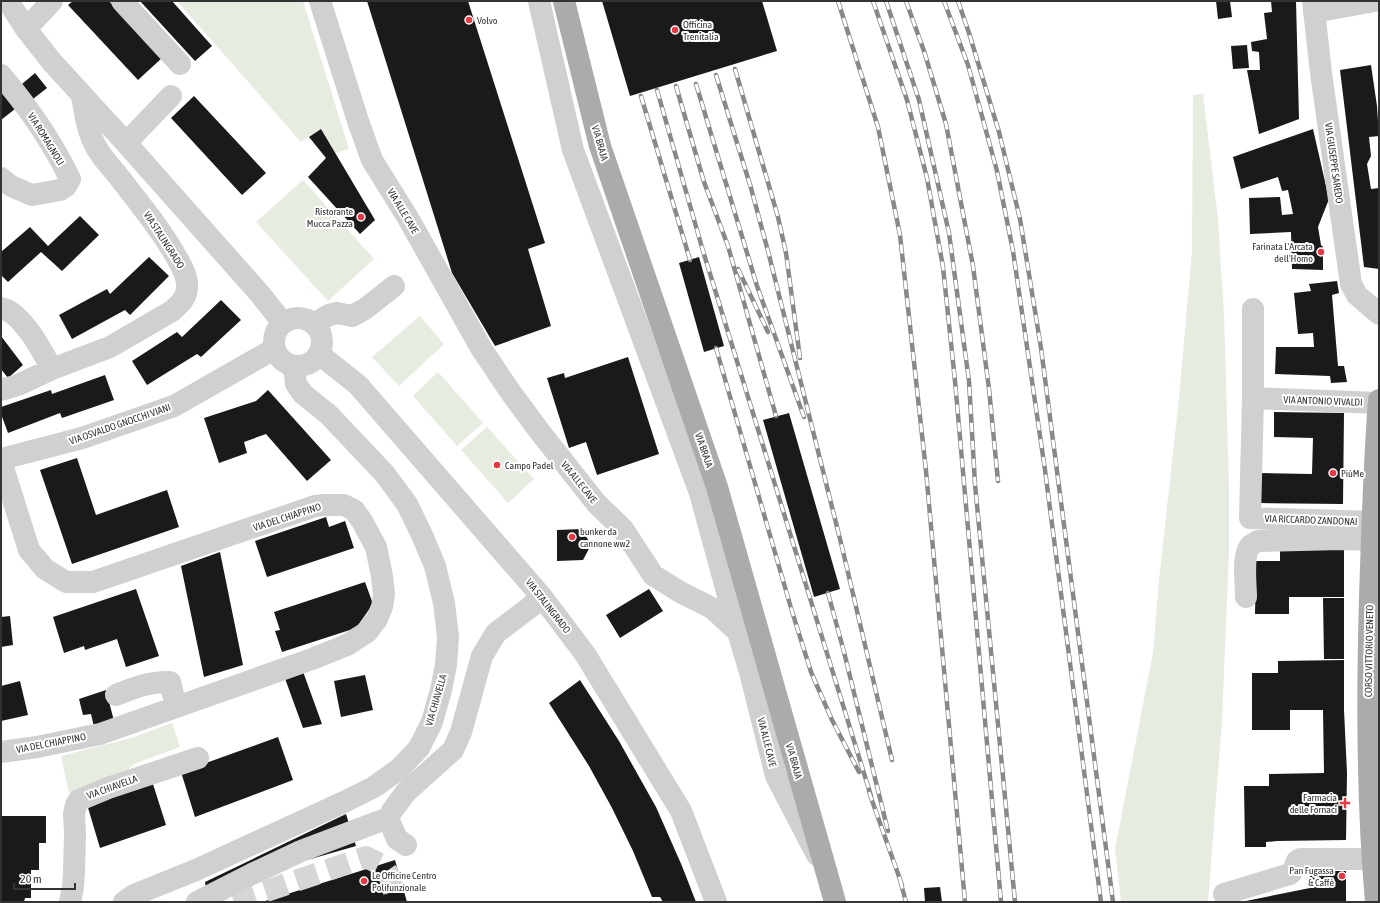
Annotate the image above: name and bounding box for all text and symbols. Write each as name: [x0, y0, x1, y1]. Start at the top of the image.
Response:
marker: Volvo: [464, 15, 474, 25]
place label: Volvo: [477, 15, 498, 26]
place label: Officina Trenitalia: [683, 19, 719, 42]
marker: Officina Trenitalia: [670, 25, 680, 35]
street label: VIA ROMAGNOLI: [26, 111, 66, 167]
street label: VIA GIUSEPPE SAREDO: [1323, 122, 1345, 204]
street label: VIA BRAJA: [590, 124, 610, 162]
street label: VIA ALLE CAVE: [385, 187, 421, 236]
place label: Ristorante Mucca Pazza: [307, 206, 353, 229]
street label: VIA STALINGRADO: [141, 209, 187, 271]
marker: Ristorante Mucca Pazza: [356, 212, 366, 222]
place label: Farinata L'Arcata dell'Homo: [1252, 241, 1313, 264]
marker: Farinata L'Arcata dell'Homo: [1316, 247, 1326, 257]
street label: VIA ANTONIO VIVALDI: [1283, 394, 1363, 408]
street label: VIA OSVALDO GNOCCHI VIANI: [68, 401, 172, 447]
street label: VIA BRAJA: [693, 431, 715, 469]
street label: VIA ALLE CAVE: [559, 459, 600, 506]
marker: Campo Padel: [492, 460, 502, 470]
place label: Campo Padel: [505, 460, 554, 471]
marker: PiùMe: [1328, 468, 1338, 478]
place label: PiùMe: [1341, 468, 1365, 479]
street label: VIA DEL CHIAPPINO: [252, 501, 322, 533]
street label: VIA RICCARDO ZANDONAI: [1264, 513, 1358, 527]
place label: bunker da cannone ww2: [580, 526, 630, 549]
marker: bunker da cannone ww2: [567, 532, 577, 542]
street label: VIA STALINGRADO: [523, 577, 573, 635]
street label: CORSO VITTORIO VENETO: [1363, 604, 1375, 697]
street label: VIA CHIAVELLA: [423, 673, 449, 727]
street label: VIA ALLE CAVE: [756, 716, 779, 768]
street label: VIA DEL CHIAPPINO: [15, 731, 87, 755]
street label: VIA BRAJA: [784, 742, 804, 780]
street label: VIA CHIAVELLA: [85, 773, 139, 801]
place label: Farmacia delle Fornaci: [1290, 792, 1337, 815]
marker: Farmacia delle Fornaci: [1340, 798, 1350, 808]
scale bar: [14, 865, 75, 891]
place label: Pan Fugassa & Caffè: [1289, 865, 1334, 888]
place label: Le Officine Centro Polifunzionale: [372, 870, 437, 893]
marker: Pan Fugassa & Caffè: [1337, 871, 1347, 881]
text: 20 m: [20, 872, 42, 886]
marker: Le Officine Centro Polifunzionale: [359, 876, 369, 886]

